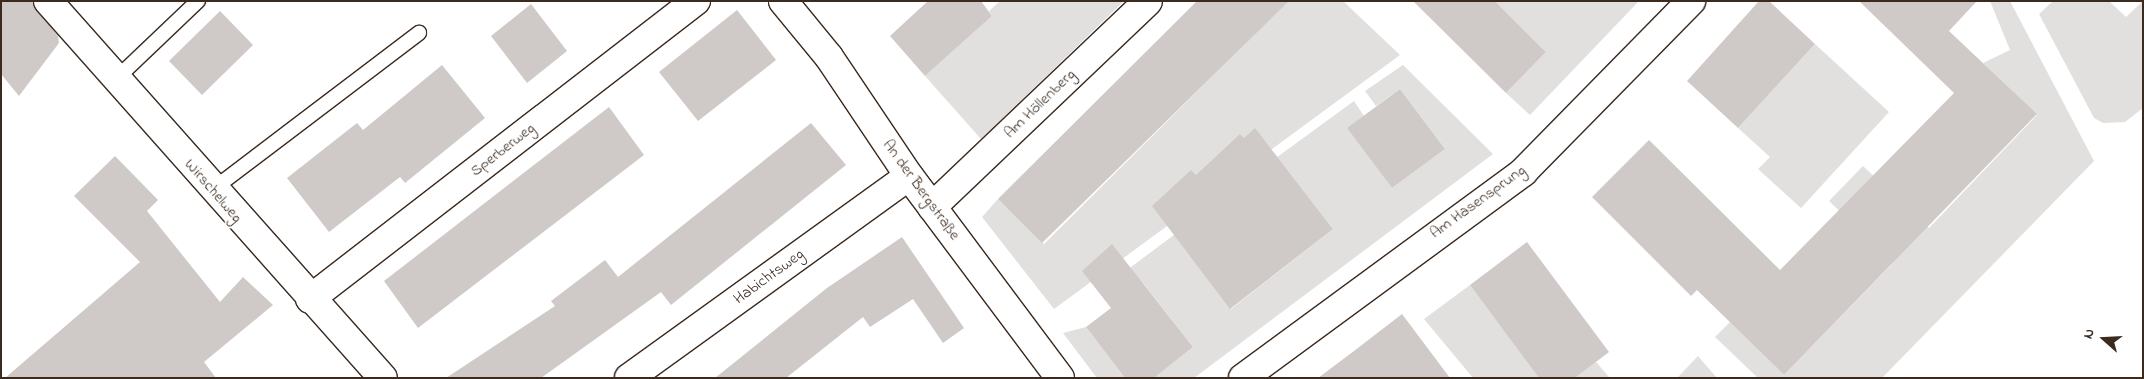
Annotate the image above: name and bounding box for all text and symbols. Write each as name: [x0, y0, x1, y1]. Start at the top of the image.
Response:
street label: Am Höllenberg: [1000, 65, 1080, 143]
street label: Sperberweg: [467, 119, 539, 181]
street label: An der Bergstraße: [878, 136, 964, 244]
street label: Wirschelweg: [180, 155, 246, 227]
street label: Am Hasensprung: [1426, 161, 1530, 243]
street label: Habichtsweg: [730, 245, 808, 309]
north arrow: [2079, 314, 2129, 364]
text: N: [2078, 326, 2101, 342]

